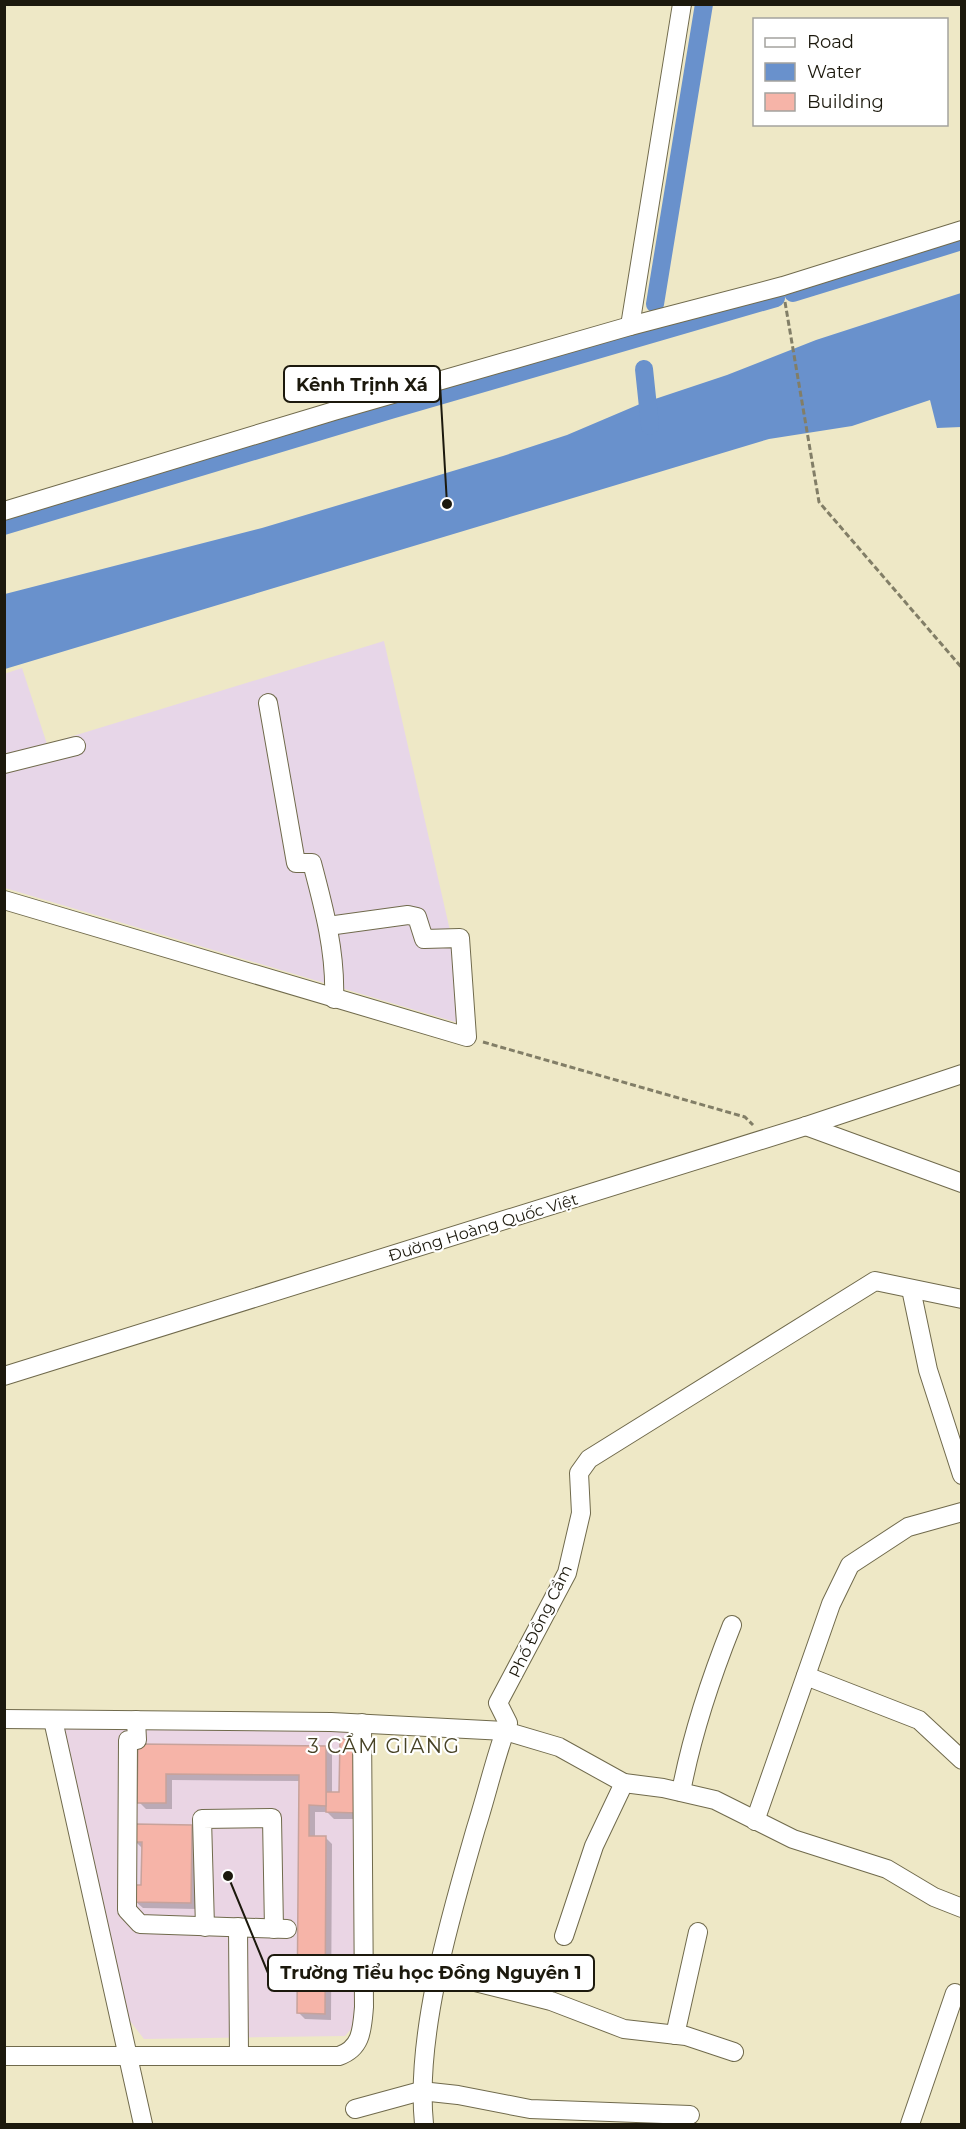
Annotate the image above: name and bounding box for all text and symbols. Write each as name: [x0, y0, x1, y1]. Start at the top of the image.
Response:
legend: [753, 18, 948, 126]
text: Road: [807, 31, 854, 53]
text: Water: [807, 61, 862, 83]
text: Building: [807, 91, 884, 113]
callout: Kênh Trịnh Xá: [284, 366, 440, 402]
text: Kênh Trịnh Xá: [296, 374, 428, 396]
street label: Đường Hoàng Quốc Việt: [386, 1189, 581, 1265]
street label: Phố Đồng Cẩm: [505, 1562, 576, 1681]
district label: 3 CẨM GIANG: [307, 1733, 461, 1758]
callout: Trường Tiểu học Đồng Nguyên 1: [268, 1955, 594, 1991]
text: Trường Tiểu học Đồng Nguyên 1: [280, 1962, 582, 1984]

